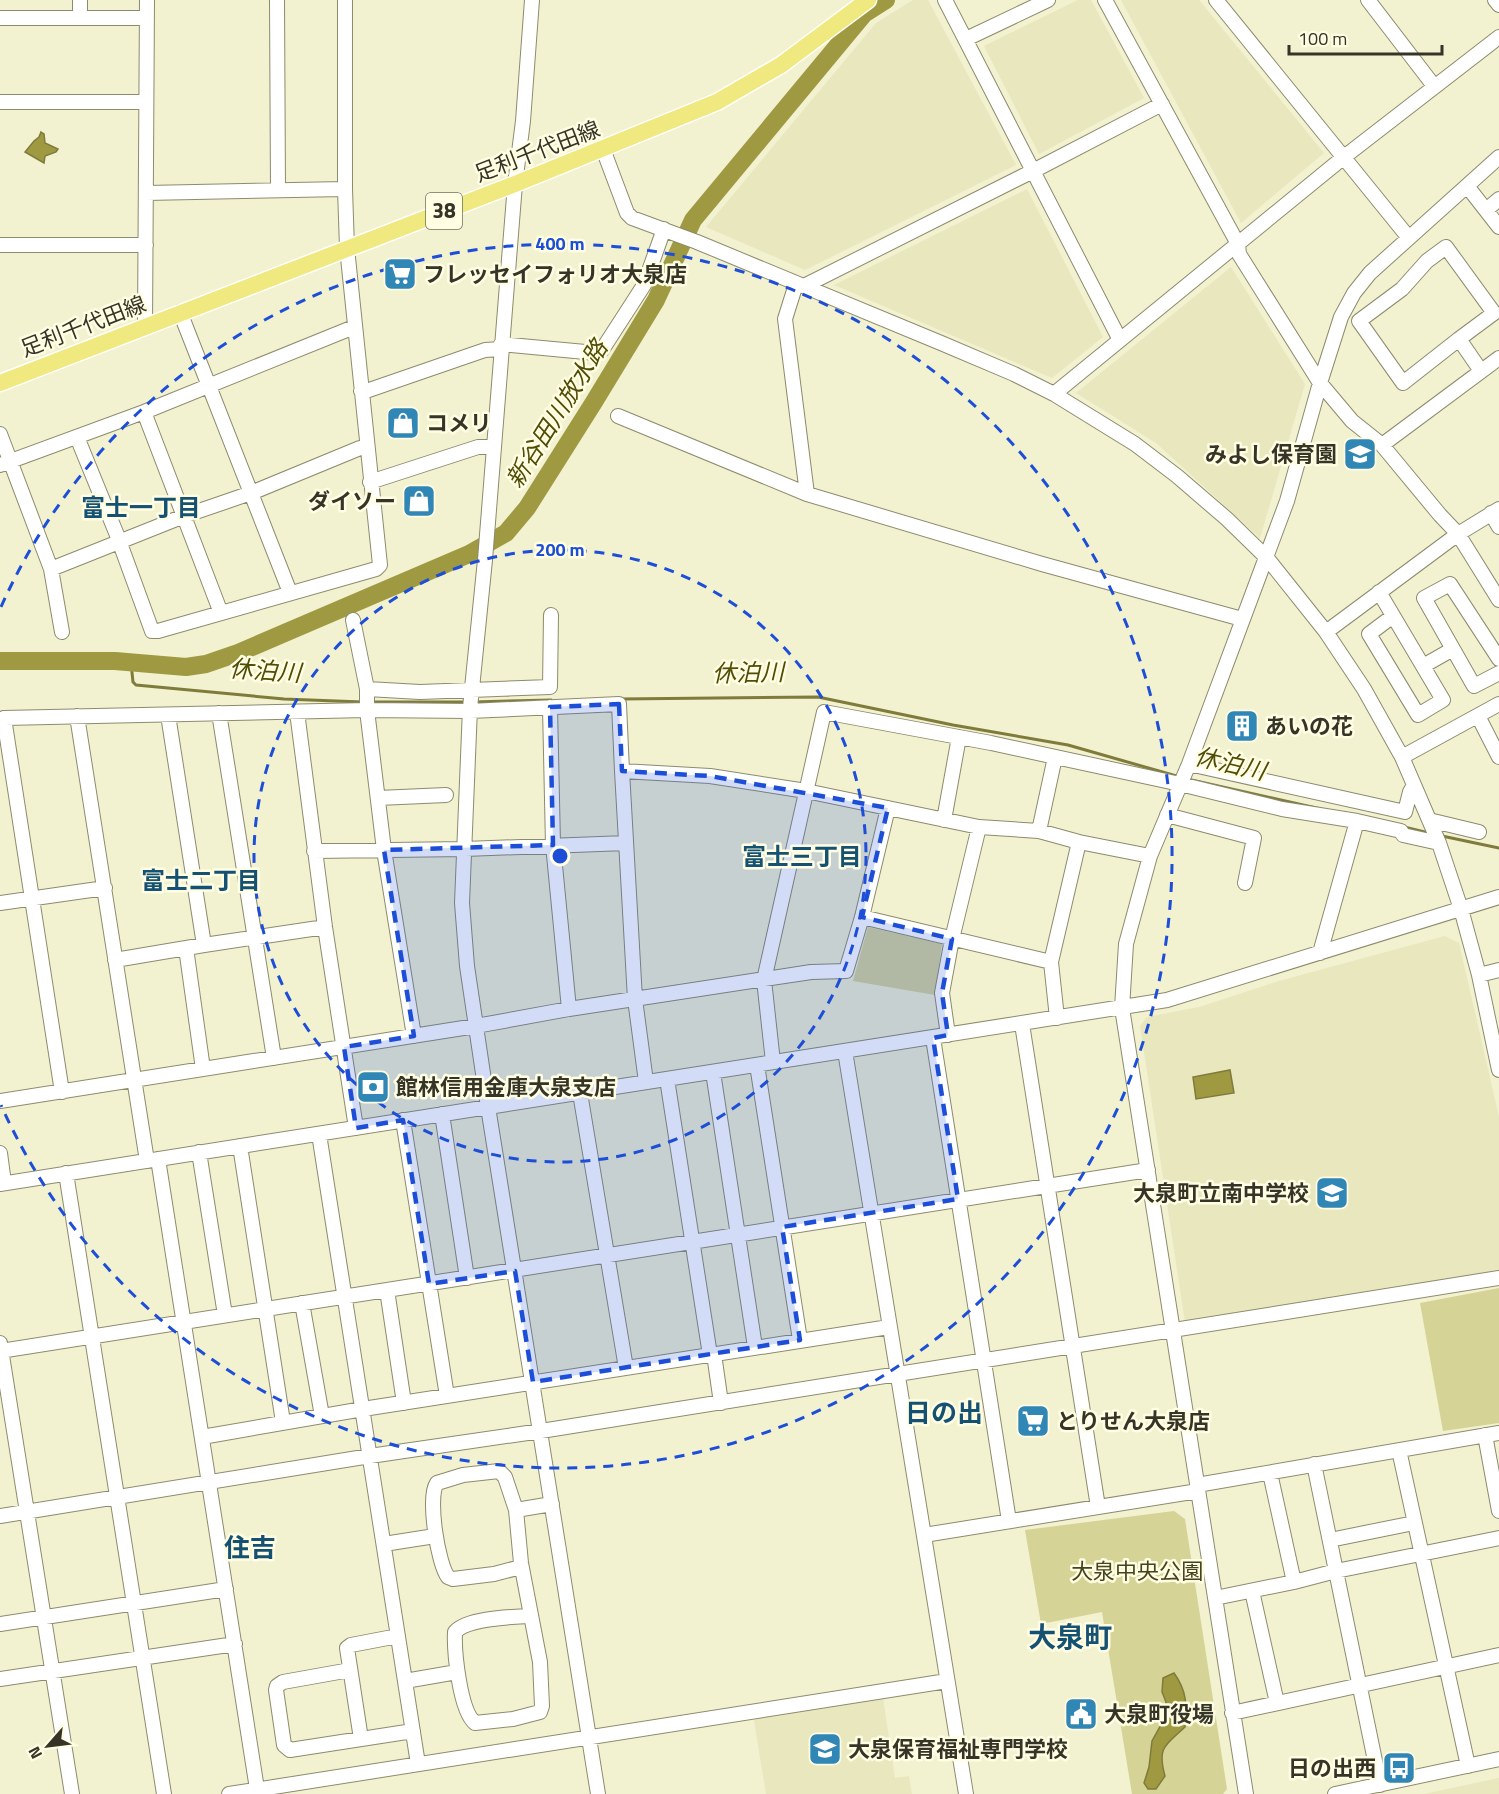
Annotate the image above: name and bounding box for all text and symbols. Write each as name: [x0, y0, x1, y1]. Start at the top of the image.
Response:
scale bar: [1289, 18, 1442, 56]
text: 100 m: [1298, 25, 1347, 52]
street label: 足利千代田線: [469, 111, 605, 191]
road number: 38: [426, 193, 462, 229]
text: 400 m: [535, 230, 585, 257]
supermarket icon: フレッセイフォリオ大泉店: [382, 256, 418, 292]
place label: フレッセイフォリオ大泉店: [423, 257, 687, 291]
street label: 足利千代田線: [15, 286, 151, 366]
water label: 新谷田川放水路: [496, 331, 617, 494]
shop icon: コメリ: [385, 405, 421, 441]
place label: コメリ: [426, 406, 492, 440]
school or university icon: みよし保育園: [1342, 436, 1378, 472]
place label: みよし保育園: [1205, 437, 1337, 471]
shop icon: ダイソー: [401, 483, 437, 519]
place label: ダイソー: [308, 484, 396, 518]
district label: 富士一丁目: [81, 489, 201, 525]
text: 200 m: [535, 536, 585, 563]
water label: 休泊川: [228, 650, 305, 691]
water label: 休泊川: [712, 653, 787, 691]
building icon: あいの花: [1224, 708, 1260, 744]
place label: あいの花: [1265, 709, 1353, 743]
water label: 休泊川: [1191, 737, 1272, 789]
district label: 富士三丁目: [742, 838, 862, 874]
centre of rings: [550, 846, 570, 866]
district label: 富士二丁目: [141, 862, 261, 898]
bank icon: 館林信用金庫大泉支店: [355, 1069, 391, 1105]
place label: 館林信用金庫大泉支店: [396, 1070, 616, 1104]
school or university icon: 大泉町立南中学校: [1314, 1175, 1350, 1211]
place label: 大泉町立南中学校: [1133, 1176, 1309, 1210]
district label: 日の出: [905, 1393, 983, 1432]
supermarket icon: とりせん大泉店: [1015, 1403, 1051, 1439]
place label: とりせん大泉店: [1056, 1404, 1210, 1438]
district label: 住吉: [224, 1528, 276, 1567]
park label: 大泉中央公園: [1071, 1554, 1203, 1588]
district label: 大泉町: [1028, 1615, 1112, 1658]
public building icon: 大泉町役場: [1063, 1696, 1099, 1732]
place label: 大泉町役場: [1104, 1697, 1214, 1731]
north arrow: [18, 1716, 78, 1776]
school or university icon: 大泉保育福祉専門学校: [807, 1731, 843, 1767]
place label: 大泉保育福祉専門学校: [848, 1732, 1068, 1766]
text: N: [22, 1743, 48, 1764]
bus stop icon: 日の出西: [1381, 1750, 1417, 1786]
place label: 日の出西: [1288, 1751, 1376, 1785]

